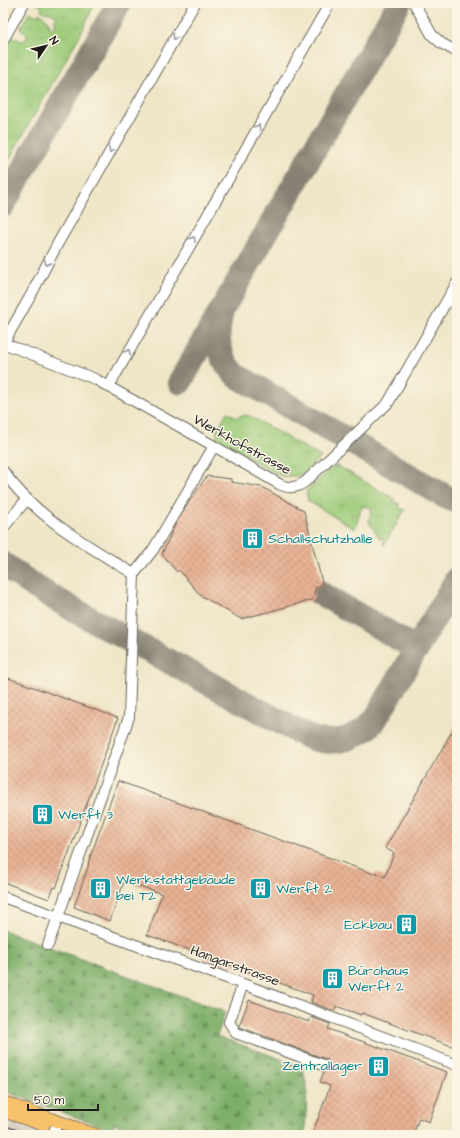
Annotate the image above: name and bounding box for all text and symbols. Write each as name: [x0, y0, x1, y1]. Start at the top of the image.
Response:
north arrow: [26, 26, 66, 66]
text: N: [46, 33, 62, 48]
one-way arrow: [173, 33, 180, 40]
one-way arrow: [254, 124, 261, 131]
one-way arrow: [108, 146, 115, 153]
one-way arrow: [188, 236, 195, 243]
one-way arrow: [44, 259, 52, 266]
one-way arrow: [123, 349, 130, 356]
street label: Werkhofstrasse: [189, 410, 295, 480]
building icon: Schallschutzhalle: [240, 526, 266, 552]
place label: Schallschutzhalle: [268, 529, 373, 549]
building icon: Werft 3: [30, 802, 56, 828]
place label: Werft 3: [58, 805, 113, 825]
place label: Werkstattgebäude bei T2: [116, 870, 236, 906]
building icon: Werkstattgebäude bei T2: [88, 875, 114, 901]
building icon: Werft 2: [247, 876, 273, 902]
place label: Werft 2: [276, 879, 332, 899]
building icon: Eckbau: [394, 912, 420, 938]
place label: Eckbau: [344, 915, 392, 935]
street label: Hangarstrasse: [187, 941, 283, 992]
place label: Bürohaus Werft 2: [348, 961, 409, 997]
building icon: Bürohaus Werft 2: [320, 966, 346, 992]
building icon: Zentrallager: [365, 1053, 391, 1079]
place label: Zentrallager: [282, 1056, 362, 1076]
scale bar: [28, 1086, 98, 1112]
text: 50 m: [34, 1092, 65, 1109]

